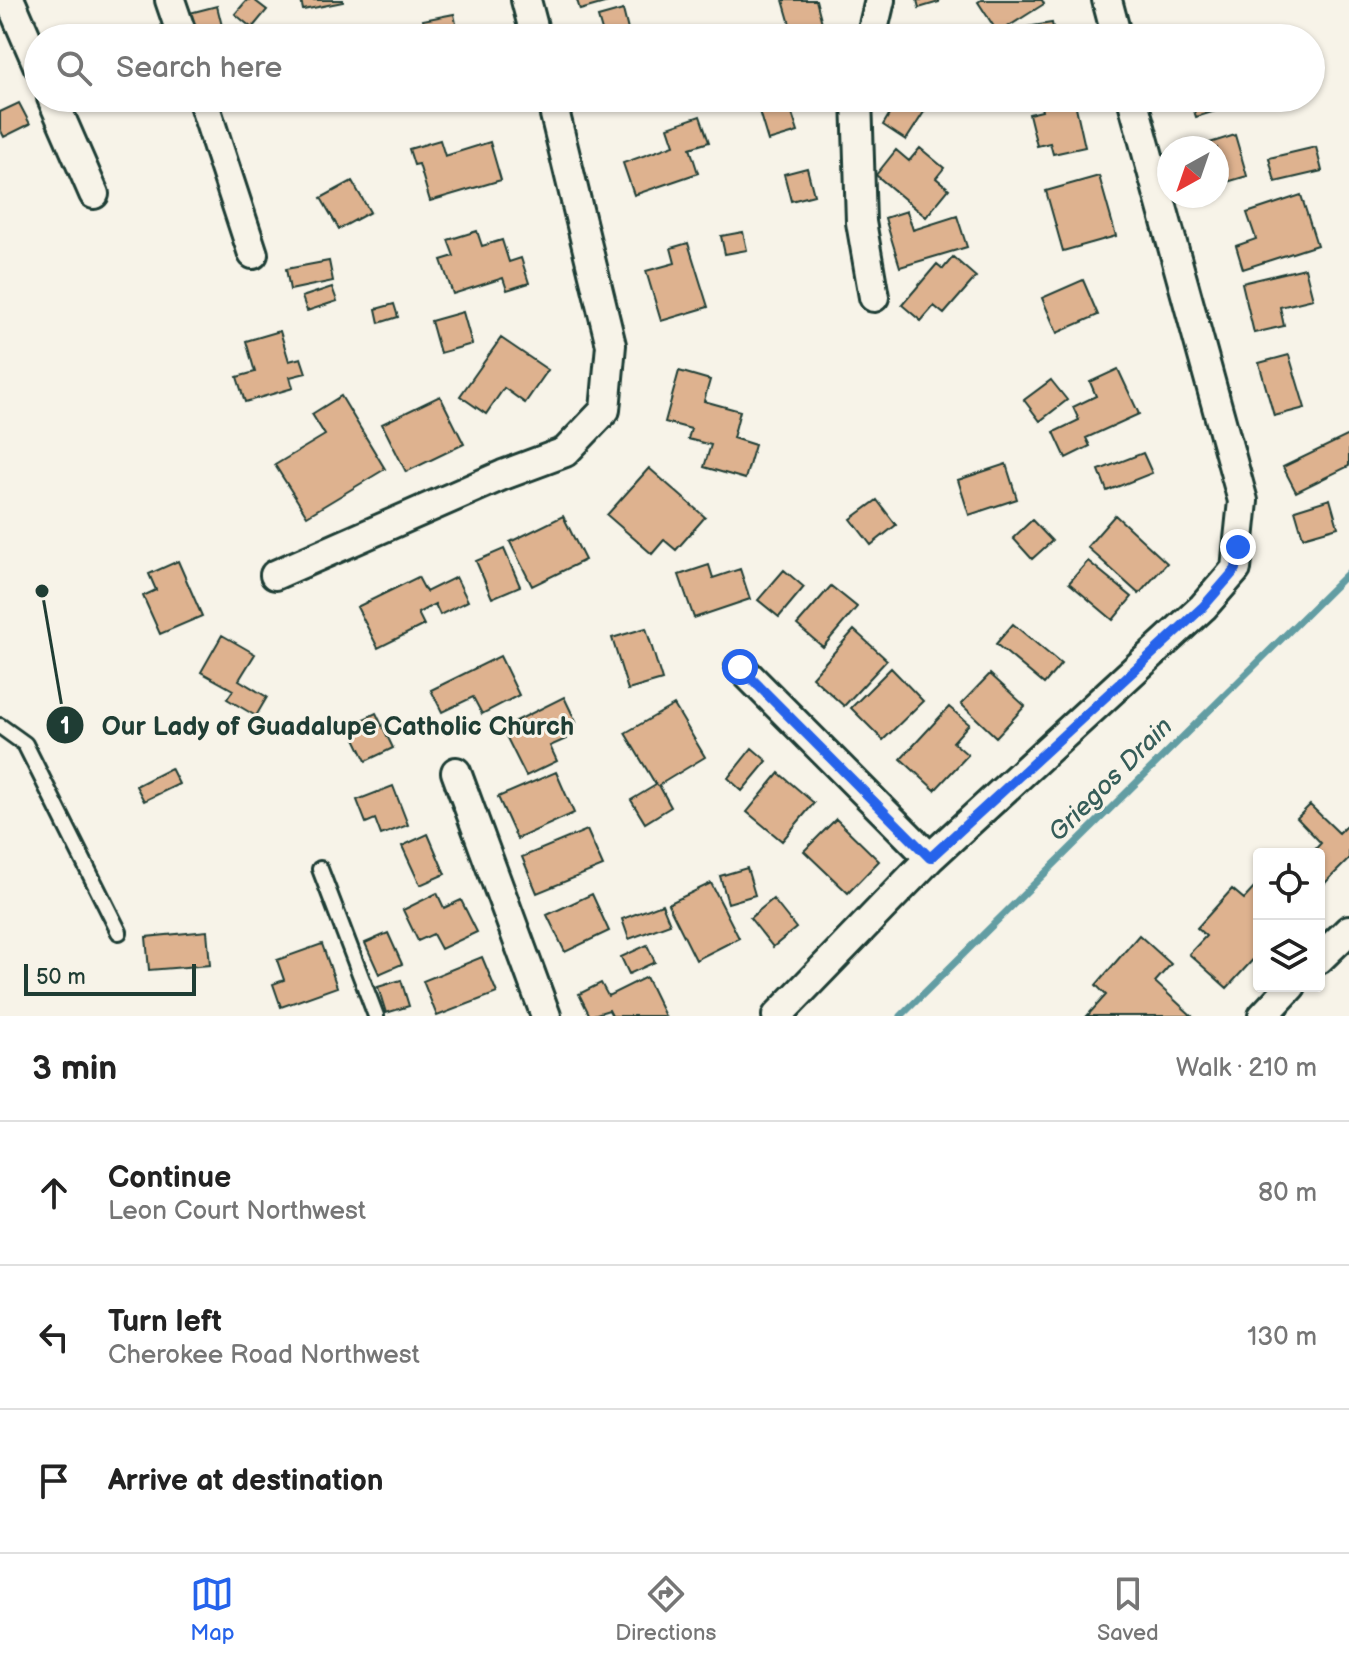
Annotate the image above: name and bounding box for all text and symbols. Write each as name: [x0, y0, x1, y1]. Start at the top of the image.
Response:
search box: [24, 24, 1325, 112]
icon: search: [52, 46, 96, 90]
text: Search here: [116, 50, 282, 86]
north arrow: [1157, 136, 1229, 208]
route end: [1220, 529, 1256, 565]
route start: [722, 649, 758, 685]
callout: Our Lady of Guadalupe Catholic Church: [45, 700, 590, 750]
text: 1: [60, 712, 70, 741]
text: Our Lady of Guadalupe Catholic Church: [102, 712, 574, 743]
water label: Griegos Drain: [1043, 712, 1179, 848]
map controls: [1253, 848, 1325, 992]
button: locate: [1253, 848, 1325, 920]
button: layers: [1253, 920, 1325, 992]
scale bar: [24, 960, 196, 996]
text: 50 m: [36, 964, 86, 991]
text: 3 min: [32, 1048, 117, 1089]
text: Walk · 210 m: [1176, 1053, 1317, 1084]
text: Continue: [108, 1160, 231, 1196]
icon: ahead: [32, 1171, 76, 1215]
text: 80 m: [1258, 1178, 1317, 1209]
text: Leon Court Northwest: [108, 1196, 366, 1227]
text: Turn left: [108, 1304, 222, 1340]
icon: left: [32, 1315, 76, 1359]
text: 130 m: [1247, 1322, 1317, 1353]
text: Cherokee Road Northwest: [108, 1340, 420, 1371]
icon: arrive: [32, 1459, 76, 1503]
text: Arrive at destination: [108, 1463, 384, 1499]
tab: Map: [190, 1572, 235, 1647]
tab: Directions: [615, 1572, 716, 1647]
tab: Saved: [1097, 1572, 1159, 1647]

